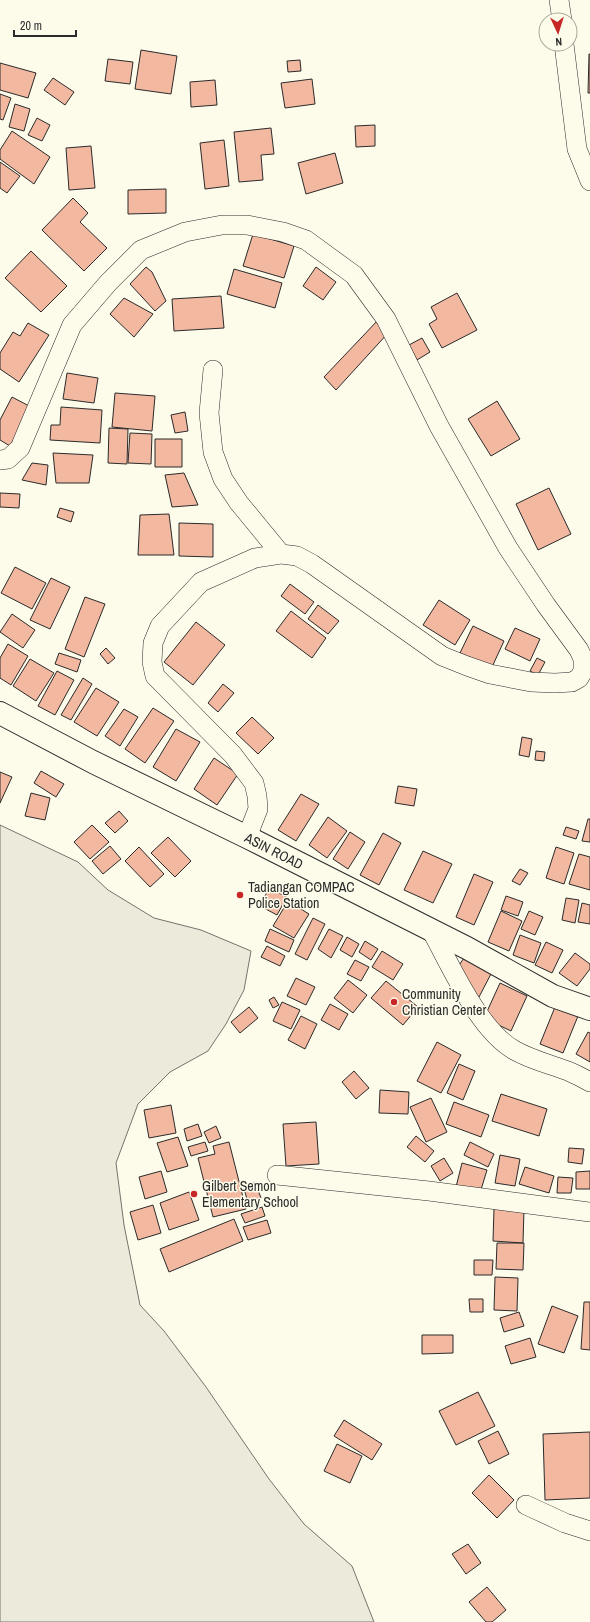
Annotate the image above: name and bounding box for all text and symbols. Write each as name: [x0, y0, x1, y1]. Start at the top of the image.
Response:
scale bar: [14, 12, 76, 38]
north arrow: [538, 12, 578, 52]
text: 20 m: [20, 18, 42, 34]
text: N: [555, 35, 562, 49]
street label: ASIN ROAD: [241, 828, 306, 873]
place label: Tadiangan COMPAC Police Station: [248, 878, 355, 912]
marker: Tadiangan COMPAC Police Station: [235, 890, 245, 900]
place label: Community Christian Center: [402, 985, 486, 1019]
marker: Community Christian Center: [389, 997, 399, 1007]
place label: Gilbert Semon Elementary School: [202, 1177, 298, 1211]
marker: Gilbert Semon Elementary School: [189, 1189, 199, 1199]

